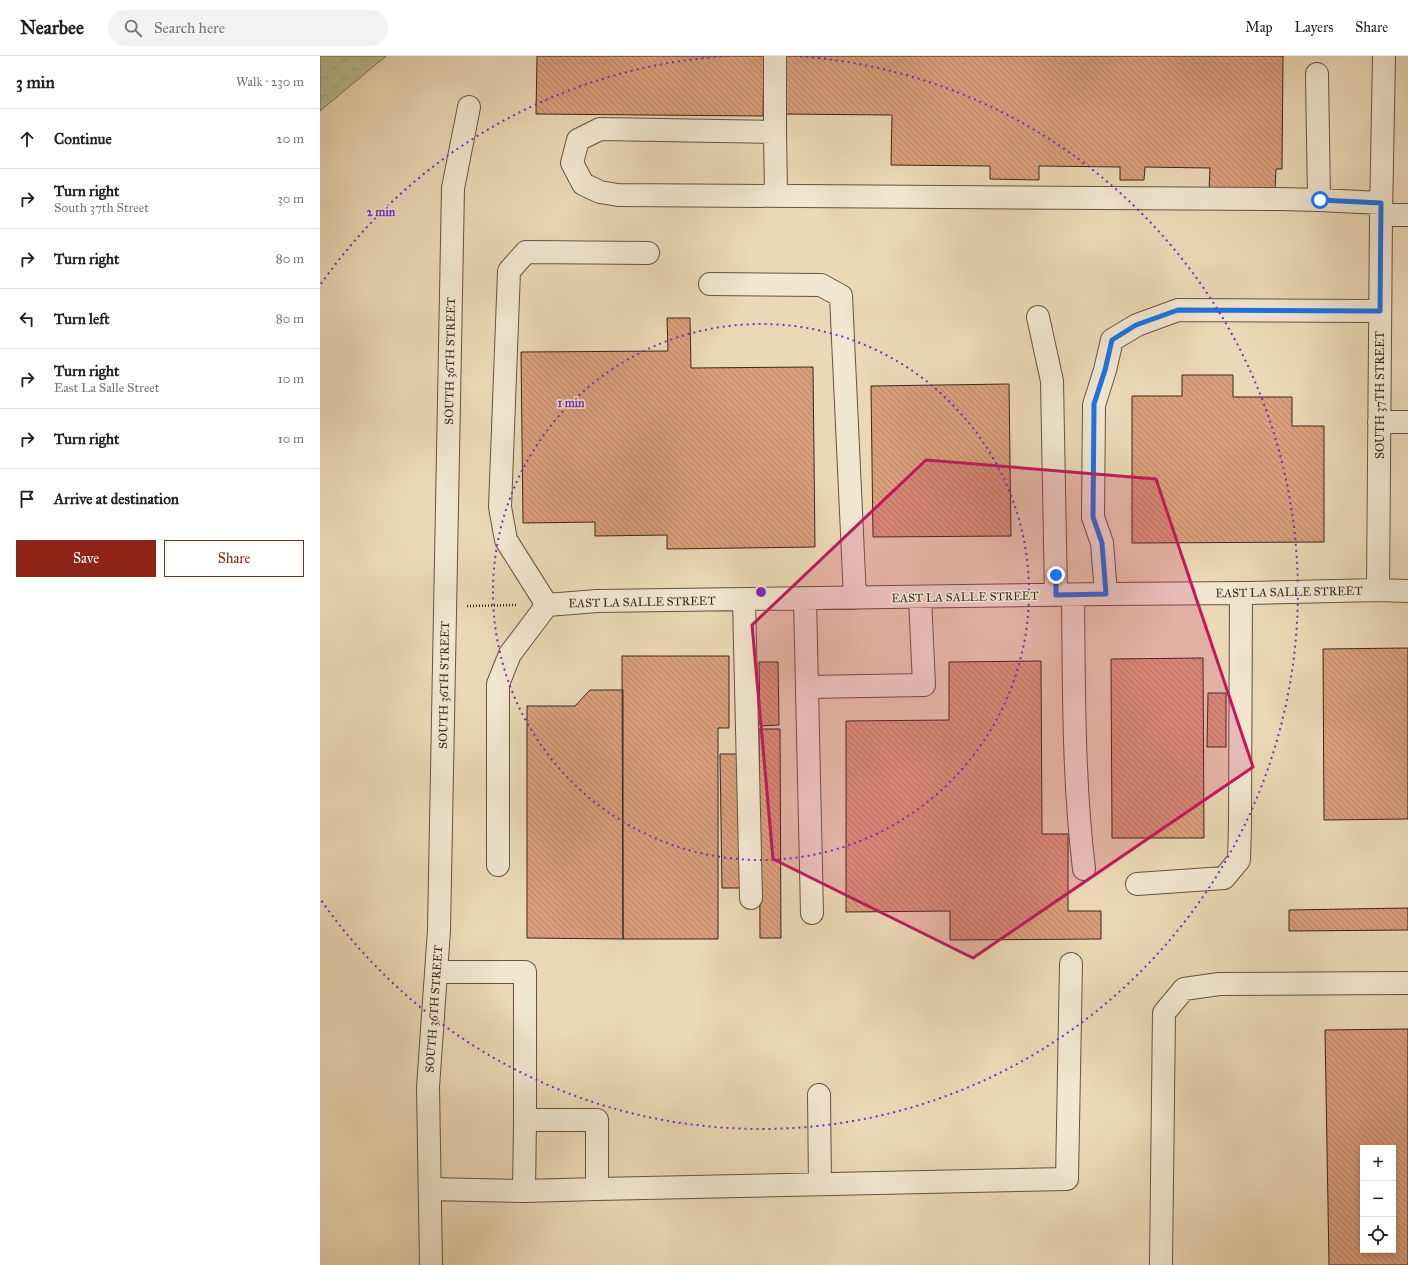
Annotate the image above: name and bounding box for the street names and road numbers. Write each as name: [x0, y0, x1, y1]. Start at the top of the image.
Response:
street label: SOUTH 36TH STREET: [442, 297, 458, 425]
street label: SOUTH 37TH STREET: [1373, 331, 1387, 459]
street label: EAST LA SALLE STREET: [1215, 584, 1363, 600]
street label: EAST LA SALLE STREET: [891, 589, 1039, 605]
street label: EAST LA SALLE STREET: [568, 594, 716, 610]
street label: SOUTH 36TH STREET: [436, 621, 452, 749]
street label: SOUTH 36TH STREET: [423, 945, 445, 1073]

